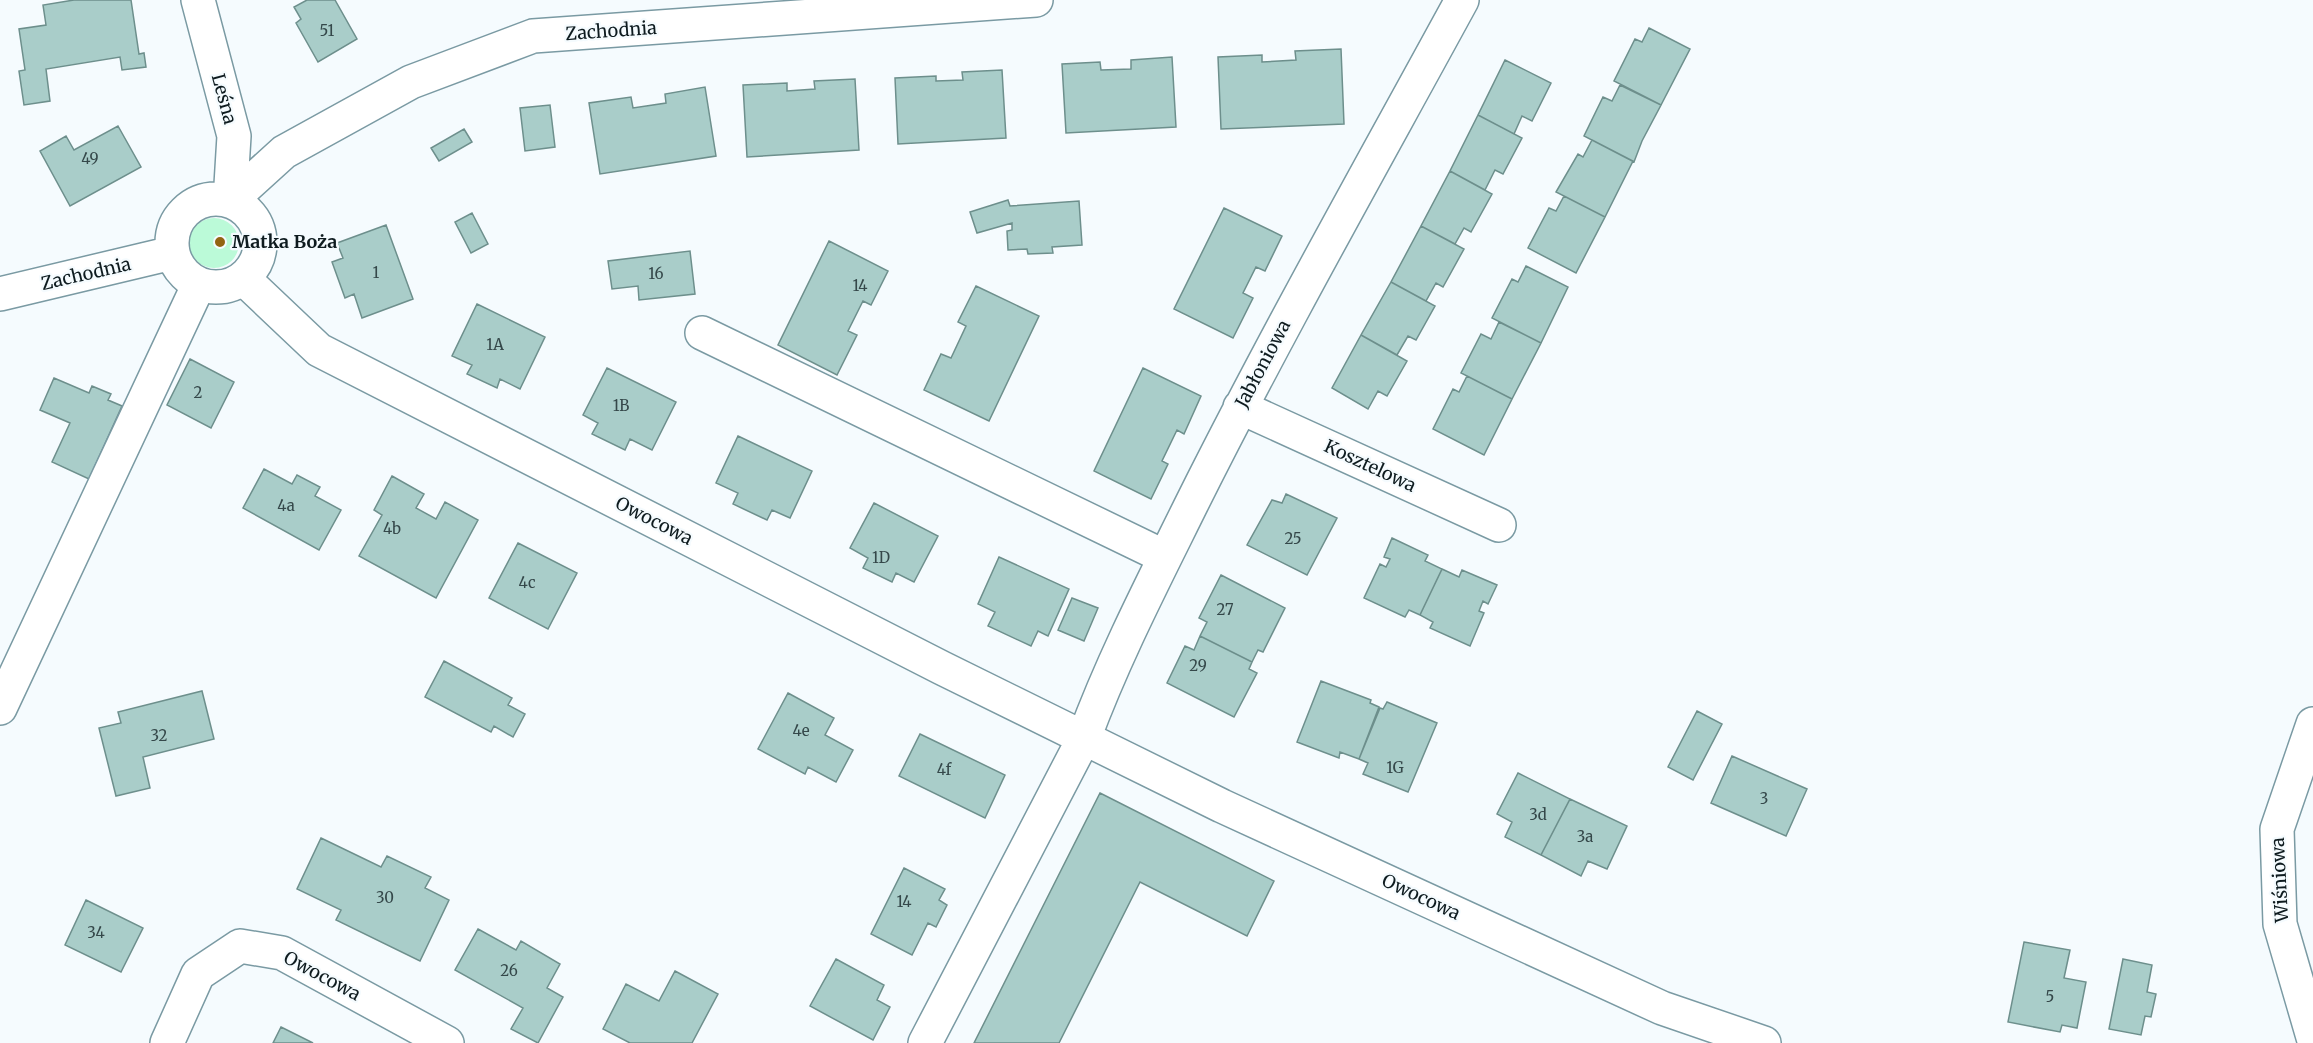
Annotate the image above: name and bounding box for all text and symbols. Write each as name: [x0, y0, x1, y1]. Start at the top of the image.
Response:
street label: Zachodnia: [564, 16, 658, 45]
house number: 51: [320, 21, 335, 40]
street label: Leśna: [207, 71, 242, 127]
house number: 49: [81, 149, 99, 168]
place label: Matka Boża: [232, 230, 337, 253]
marker: Matka Boża: [213, 235, 227, 249]
street label: Zachodnia: [39, 252, 133, 295]
house number: 1: [373, 263, 380, 282]
house number: 16: [648, 264, 664, 283]
house number: 14: [852, 276, 868, 295]
street label: Jabłoniowa: [1229, 316, 1295, 413]
house number: 1A: [486, 335, 504, 354]
house number: 2: [194, 383, 203, 402]
house number: 1B: [613, 396, 629, 415]
street label: Kosztelowa: [1321, 434, 1420, 497]
street label: Owocowa: [612, 491, 697, 550]
house number: 4a: [277, 496, 295, 515]
house number: 4b: [383, 519, 401, 538]
house number: 25: [1284, 529, 1302, 548]
house number: 1D: [872, 548, 890, 567]
house number: 4c: [519, 573, 536, 592]
house number: 27: [1217, 600, 1234, 619]
house number: 29: [1189, 656, 1207, 675]
house number: 4e: [792, 721, 810, 740]
house number: 32: [150, 726, 168, 745]
house number: 1G: [1386, 758, 1404, 777]
house number: 4f: [937, 760, 953, 779]
house number: 3: [1760, 789, 1768, 808]
house number: 3d: [1529, 805, 1547, 824]
house number: 3a: [1577, 827, 1593, 846]
street label: Wiśniowa: [2266, 836, 2293, 924]
street label: Owocowa: [1378, 868, 1464, 925]
house number: 30: [376, 888, 394, 907]
house number: 14: [896, 892, 912, 911]
house number: 34: [87, 923, 105, 942]
street label: Owocowa: [280, 946, 365, 1006]
house number: 26: [500, 961, 518, 980]
house number: 5: [2046, 987, 2054, 1006]

